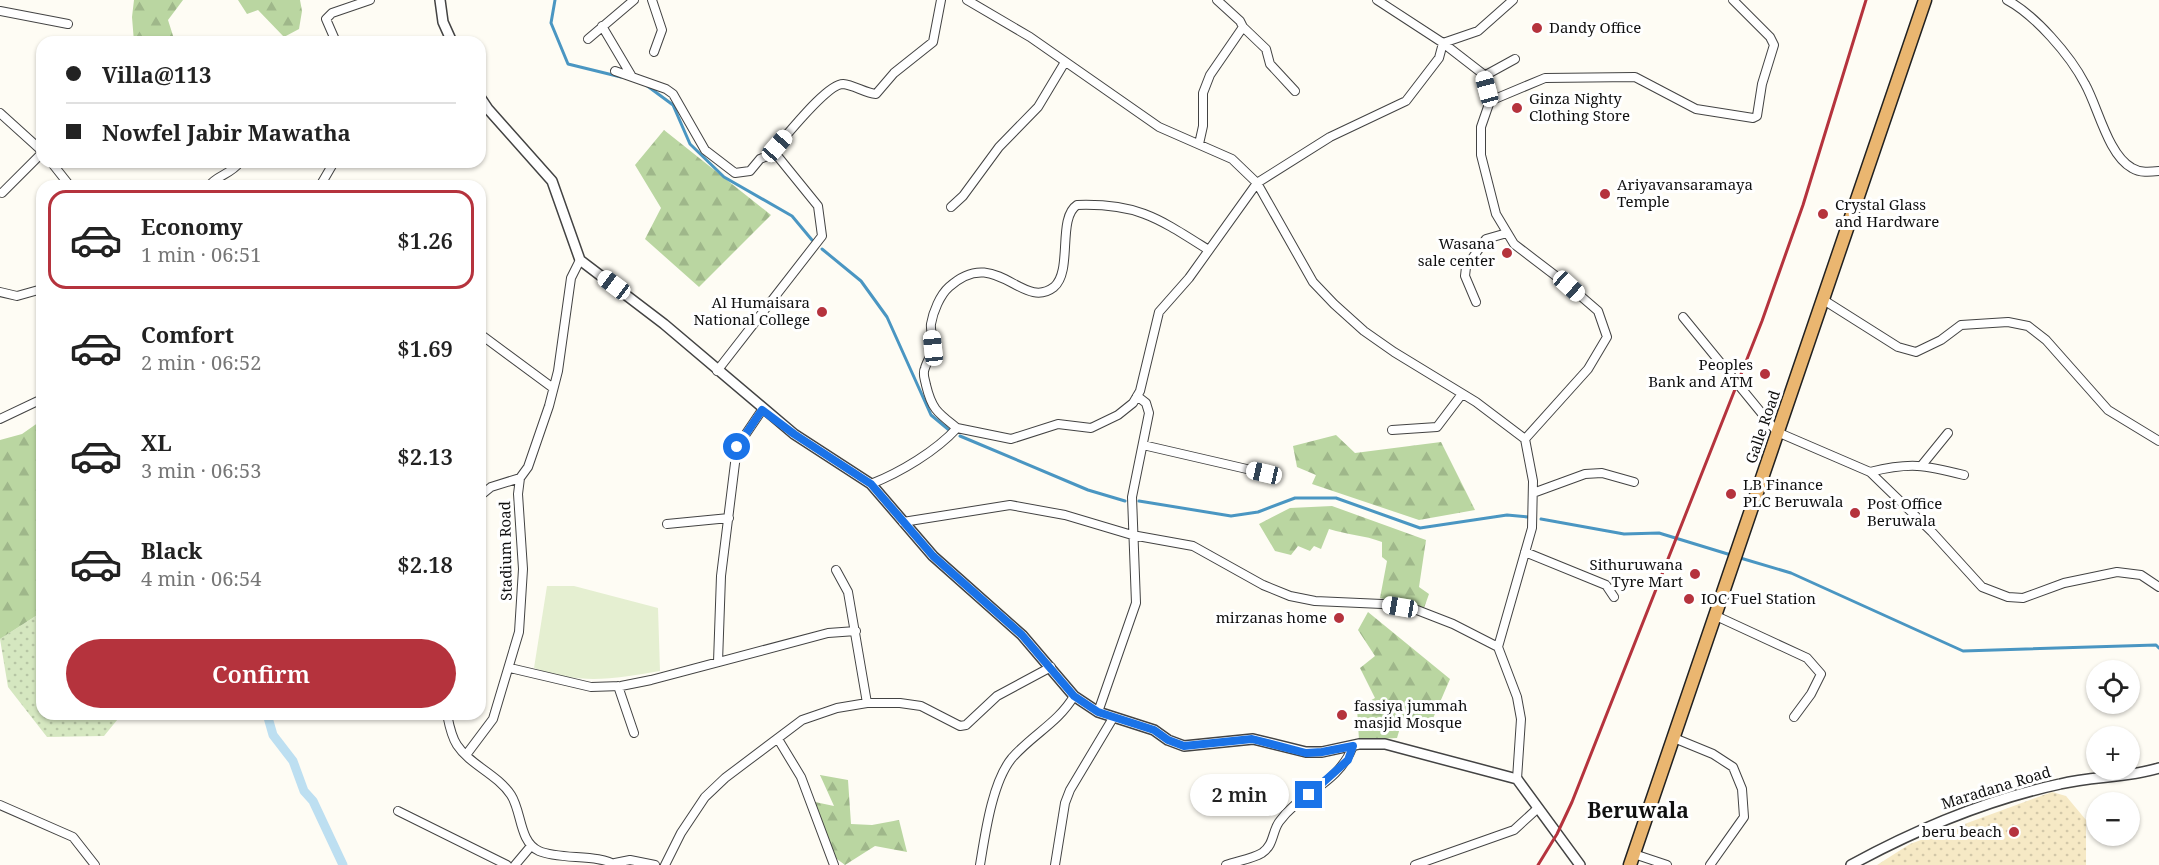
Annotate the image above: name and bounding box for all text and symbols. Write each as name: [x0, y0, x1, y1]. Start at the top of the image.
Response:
place label: Dandy Office: [1549, 17, 1641, 37]
marker: Dandy Office: [1530, 21, 1544, 35]
text: Villa@113: [102, 59, 211, 89]
car: [1474, 69, 1500, 109]
place label: Ginza Nighty Clothing Store: [1529, 88, 1630, 125]
marker: Ginza Nighty Clothing Store: [1510, 101, 1524, 115]
text: Nowfel Jabir Mawatha: [102, 117, 351, 147]
car: [758, 127, 796, 165]
place label: Ariyavansaramaya Temple: [1617, 174, 1753, 211]
marker: Ariyavansaramaya Temple: [1598, 187, 1612, 201]
place label: Crystal Glass and Hardware: [1835, 194, 1939, 231]
marker: Crystal Glass and Hardware: [1816, 207, 1830, 221]
text: Economy: [141, 211, 243, 241]
icon: car: [69, 213, 123, 267]
text: $1.26: [397, 225, 453, 255]
place label: Wasana sale center: [1418, 233, 1495, 270]
text: 1 min · 06:51: [141, 241, 261, 268]
marker: Wasana sale center: [1500, 246, 1514, 260]
car: [594, 267, 634, 303]
car: [1550, 267, 1588, 305]
place label: Al Humaisara National College: [693, 292, 810, 329]
marker: Al Humaisara National College: [815, 305, 829, 319]
text: Comfort: [141, 319, 234, 349]
icon: car: [69, 321, 123, 375]
car: [922, 329, 944, 367]
text: $1.69: [397, 333, 453, 363]
text: 2 min · 06:52: [141, 349, 261, 376]
place label: Peoples Bank and ATM: [1648, 354, 1753, 391]
marker: Peoples Bank and ATM: [1758, 367, 1772, 381]
street label: Galle Road: [1740, 387, 1784, 466]
text: XL: [141, 427, 172, 457]
icon: car: [69, 429, 123, 483]
route start: [723, 433, 750, 460]
text: $2.13: [397, 441, 453, 471]
text: 3 min · 06:53: [141, 457, 261, 484]
car: [1244, 460, 1284, 486]
place label: LB Finance PLC Beruwala: [1743, 474, 1843, 511]
marker: LB Finance PLC Beruwala: [1724, 487, 1738, 501]
place label: Post Office Beruwala: [1867, 493, 1942, 530]
street label: Stadium Road: [494, 501, 516, 601]
marker: Post Office Beruwala: [1848, 506, 1862, 520]
text: Black: [141, 535, 202, 565]
icon: car: [69, 537, 123, 591]
text: $2.18: [397, 549, 453, 579]
place label: Sithuruwana Tyre Mart: [1590, 554, 1683, 591]
text: 4 min · 06:54: [141, 565, 261, 592]
marker: Sithuruwana Tyre Mart: [1688, 567, 1702, 581]
place label: IOC Fuel Station: [1701, 588, 1816, 608]
marker: IOC Fuel Station: [1682, 592, 1696, 606]
car: [1381, 595, 1419, 619]
place label: mirzanas home: [1216, 607, 1327, 627]
marker: mirzanas home: [1332, 611, 1346, 625]
button: Confirm: [66, 639, 456, 708]
map controls: [2086, 660, 2140, 846]
button: locate: [2086, 660, 2140, 714]
place label: fassiya jummah masjid Mosque: [1354, 695, 1468, 732]
marker: fassiya jummah masjid Mosque: [1335, 708, 1349, 722]
button: +: [2086, 726, 2140, 780]
street label: Maradana Road: [1938, 761, 2053, 813]
callout: 2 min: [1189, 774, 1288, 816]
text: 2 min: [1212, 781, 1267, 808]
route end: [1295, 781, 1322, 808]
button: −: [2086, 792, 2140, 846]
district label: Beruwala: [1587, 796, 1689, 824]
place label: beru beach: [1922, 821, 2002, 841]
marker: beru beach: [2007, 825, 2021, 839]

